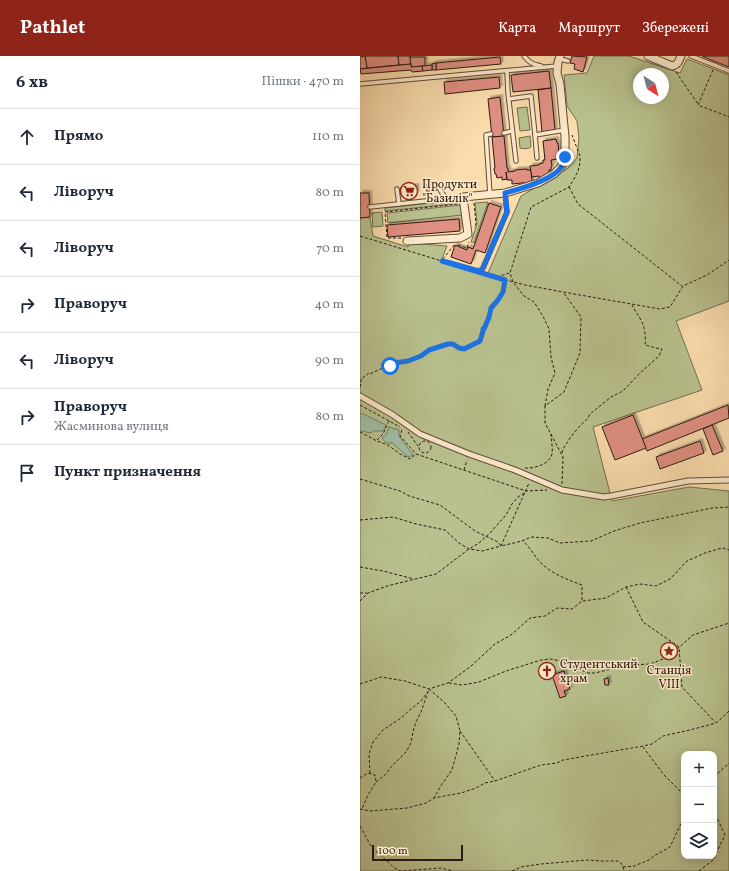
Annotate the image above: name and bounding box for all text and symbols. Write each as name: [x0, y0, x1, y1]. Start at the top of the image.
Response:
text: Pathlet: [20, 15, 85, 41]
text: Карта: [498, 19, 536, 38]
text: Маршрут: [558, 19, 620, 38]
text: Збережені: [642, 19, 709, 38]
north arrow: [633, 68, 669, 104]
text: 6 хв: [16, 71, 48, 94]
text: Пішки · 470 m: [262, 73, 344, 91]
icon: ahead: [16, 126, 38, 148]
text: Прямо: [54, 126, 103, 147]
text: 110 m: [312, 128, 344, 146]
route end: [556, 148, 574, 166]
place label: Продукти "Базилік": [422, 177, 477, 207]
supermarket icon: Продукти "Базилік": [399, 181, 419, 201]
icon: left: [16, 182, 38, 204]
text: Ліворуч: [54, 182, 114, 203]
text: 80 m: [315, 184, 344, 202]
icon: left: [16, 238, 38, 260]
text: Ліворуч: [54, 238, 114, 259]
text: 70 m: [316, 240, 344, 258]
icon: right: [16, 294, 38, 316]
text: Праворуч: [54, 294, 127, 315]
text: 40 m: [315, 296, 344, 314]
icon: left: [16, 350, 38, 372]
text: Ліворуч: [54, 350, 114, 371]
text: 90 m: [315, 352, 344, 370]
route start: [381, 357, 399, 375]
text: Праворуч: [54, 397, 127, 418]
icon: right: [16, 406, 38, 428]
text: 80 m: [315, 408, 344, 426]
text: Жасминова вулиця: [54, 418, 169, 436]
icon: arrive: [16, 462, 38, 484]
text: Пункт призначення: [54, 462, 201, 483]
place icon: Cтанція VIII: [659, 641, 679, 661]
place label: Студентський храм: [560, 657, 638, 687]
church icon: Студентський храм: [537, 661, 557, 681]
place label: Cтанція VIII: [647, 663, 691, 693]
map controls: [681, 751, 717, 859]
button: +: [681, 751, 717, 787]
button: −: [681, 787, 717, 823]
button: layers: [681, 823, 717, 859]
scale bar: [372, 843, 463, 862]
text: 100 m: [378, 844, 408, 859]

